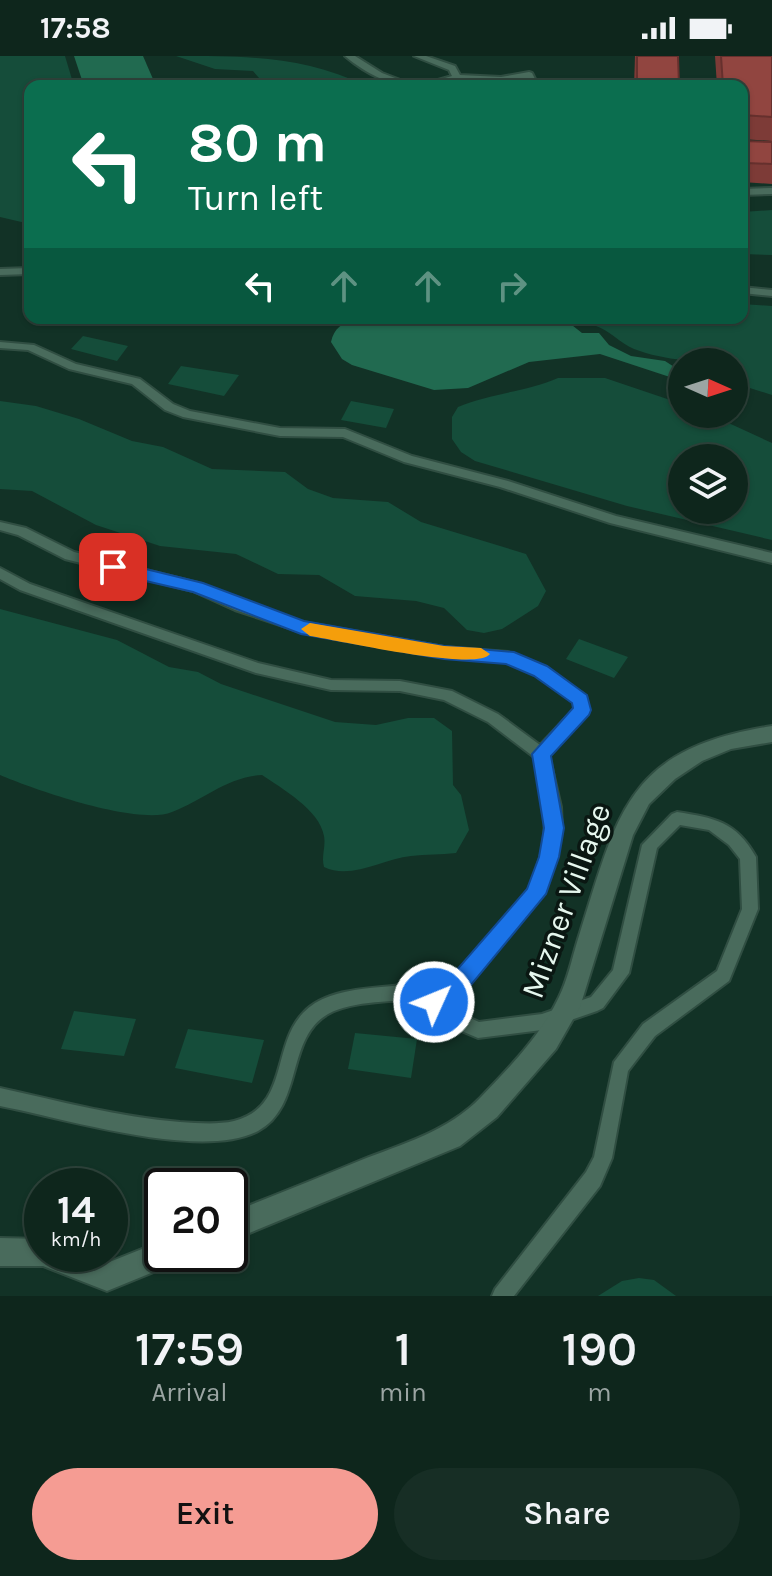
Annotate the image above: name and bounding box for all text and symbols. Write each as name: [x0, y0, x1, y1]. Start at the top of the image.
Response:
text: 17:58: [40, 10, 111, 46]
text: 80 m: [188, 110, 327, 175]
icon: left: [56, 112, 160, 216]
text: Turn left: [188, 177, 323, 219]
icon: left: [238, 264, 282, 308]
icon: ahead: [322, 264, 366, 308]
icon: ahead: [406, 264, 450, 308]
icon: right: [490, 264, 534, 308]
north arrow: [668, 348, 748, 428]
map controls: [668, 348, 748, 524]
button: layers: [668, 444, 748, 524]
pin: [79, 533, 147, 601]
icon: arrive: [91, 545, 135, 589]
street label: Mizner Village: [514, 799, 618, 1003]
position arrow: [392, 960, 476, 1044]
speed limit sign: 20: [144, 1168, 248, 1272]
text: 14: [57, 1186, 95, 1233]
text: km/h: [51, 1228, 101, 1251]
text: 17:59: [135, 1321, 244, 1377]
text: 1: [394, 1321, 411, 1377]
text: 190: [562, 1321, 637, 1377]
text: Arrival: [151, 1377, 228, 1408]
text: min: [379, 1377, 427, 1408]
text: m: [587, 1377, 612, 1408]
button: Exit: [32, 1468, 378, 1560]
button: Share: [394, 1468, 740, 1560]

